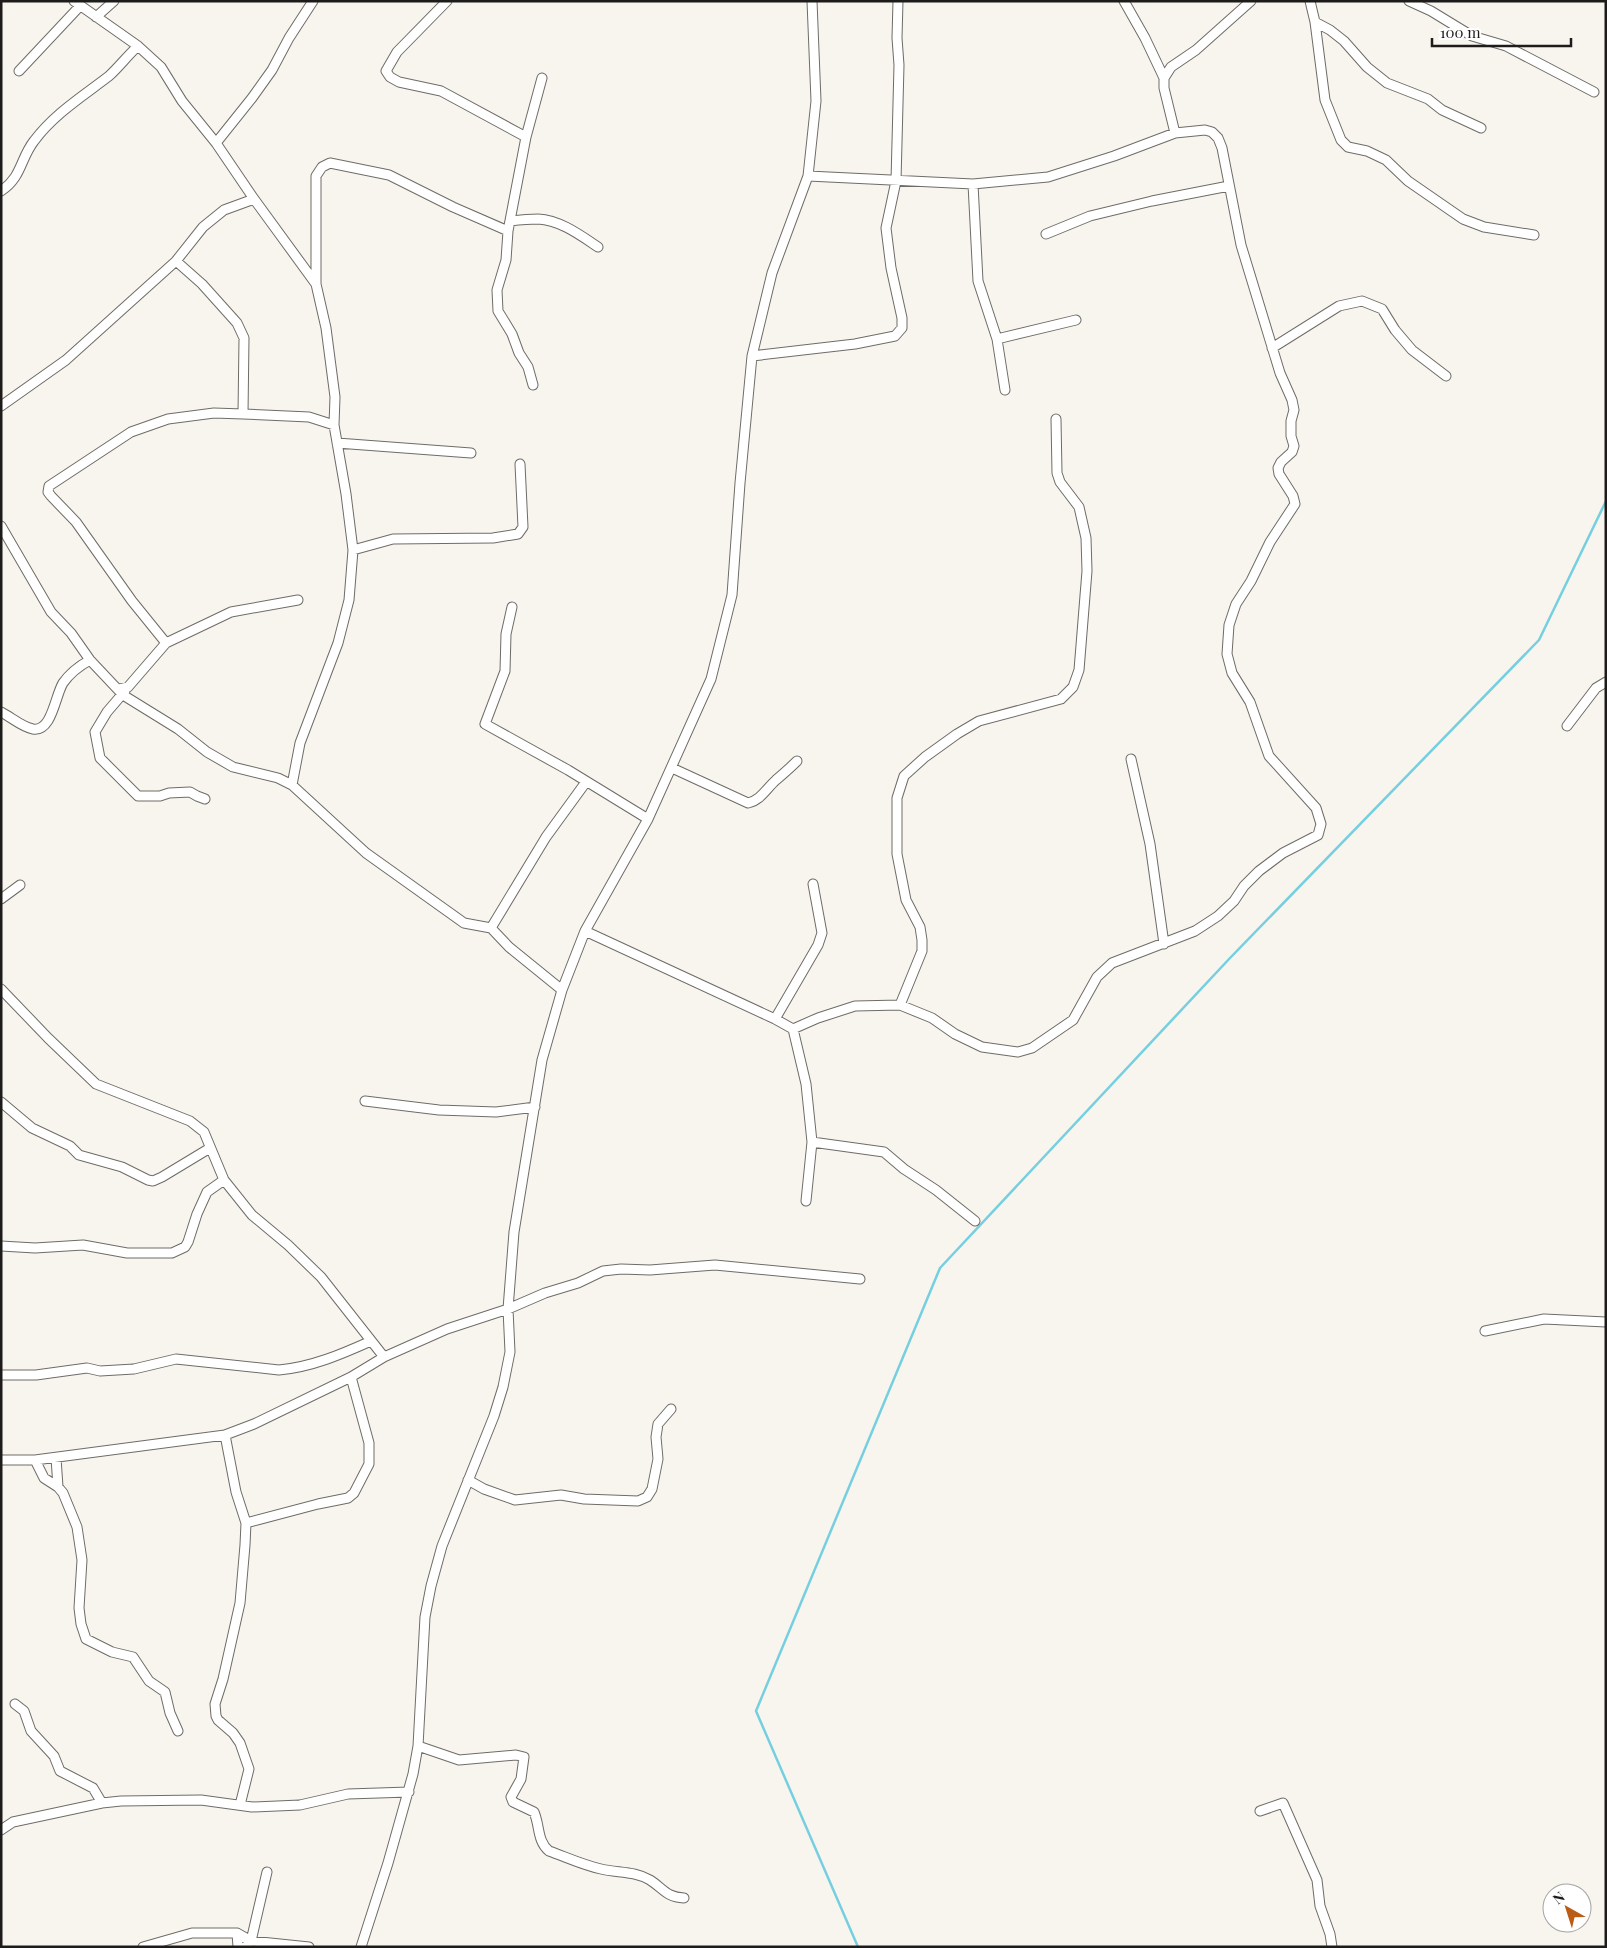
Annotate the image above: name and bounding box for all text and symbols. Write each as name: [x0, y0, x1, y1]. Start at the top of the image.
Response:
scale bar: [1432, 15, 1571, 47]
text: 100 m: [1440, 22, 1481, 42]
north arrow: [1542, 1883, 1592, 1933]
text: N: [1549, 1887, 1568, 1908]

